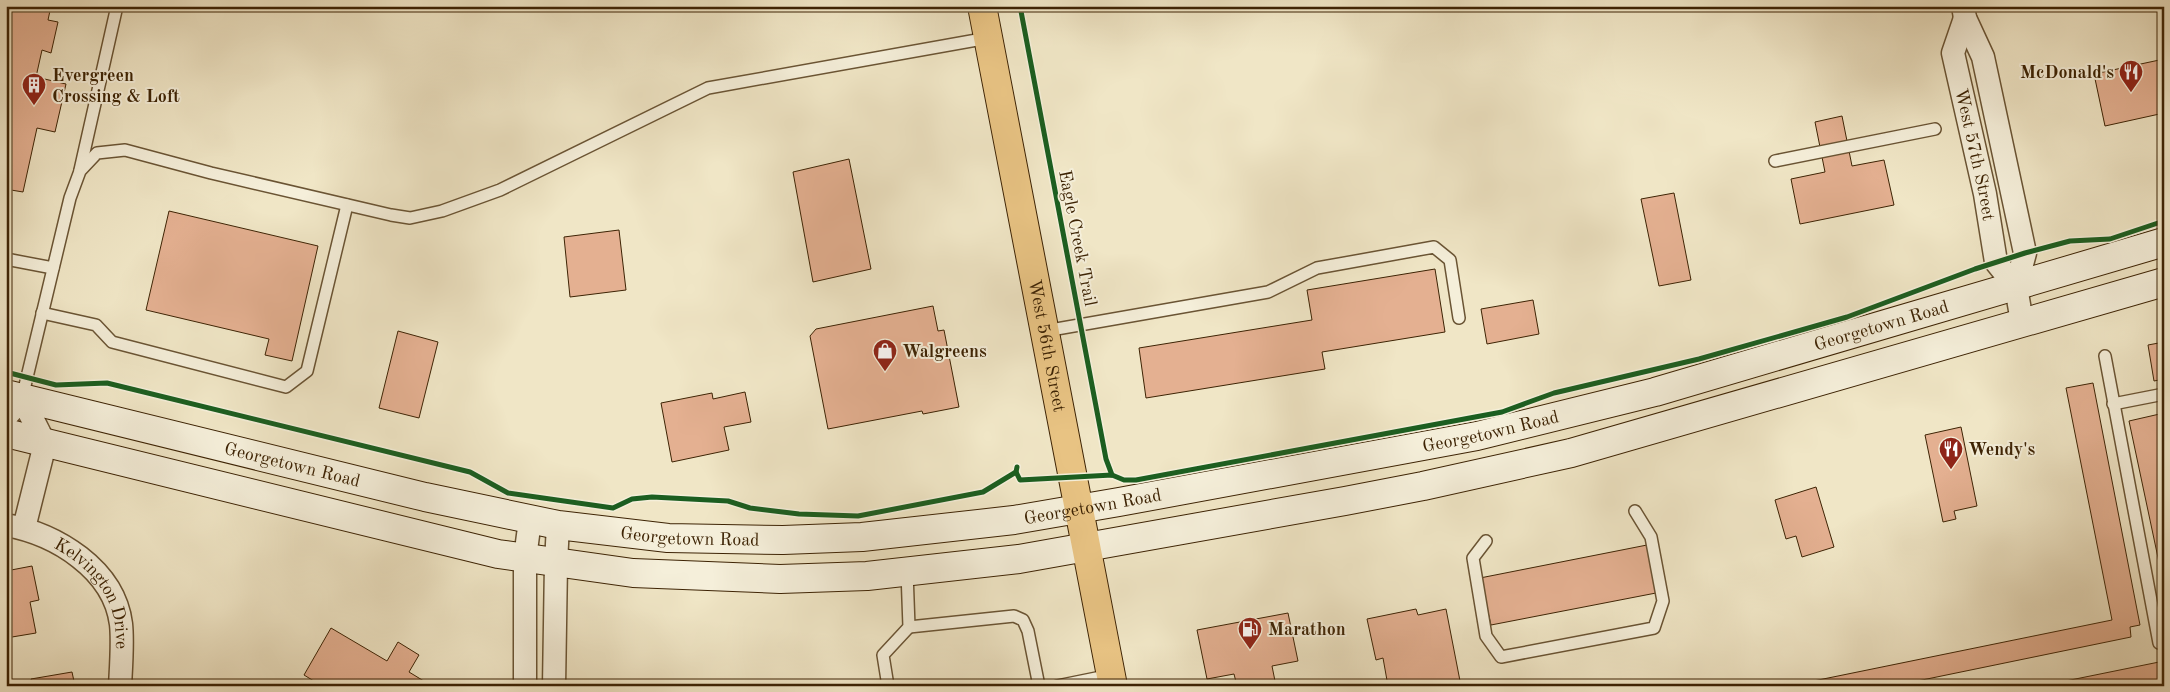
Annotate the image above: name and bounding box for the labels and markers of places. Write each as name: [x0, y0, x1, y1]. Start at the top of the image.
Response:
restaurant icon: McDonald's: [2118, 59, 2144, 93]
place label: McDonald's: [2020, 64, 2114, 82]
place label: Evergreen Crossing & Loft: [52, 67, 180, 106]
building icon: Evergreen Crossing & Loft: [21, 72, 47, 106]
shop icon: Walgreens: [872, 338, 898, 372]
place label: Walgreens: [902, 343, 987, 361]
restaurant icon: Wendy's: [1938, 436, 1964, 470]
place label: Wendy's: [1968, 441, 2036, 459]
fuel station icon: Marathon: [1237, 616, 1263, 650]
place label: Marathon: [1268, 621, 1346, 639]

